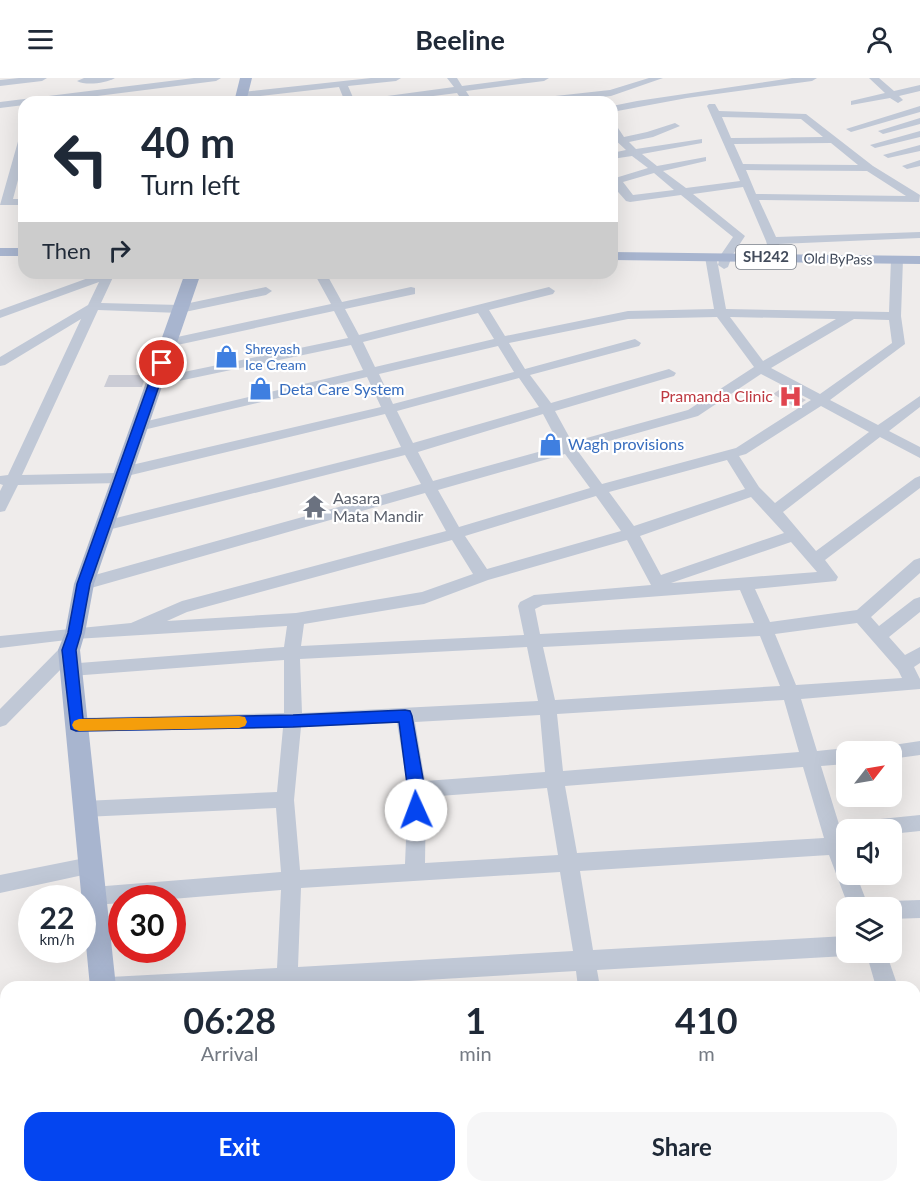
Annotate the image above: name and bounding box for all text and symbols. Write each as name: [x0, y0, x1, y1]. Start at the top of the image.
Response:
icon: menu: [24, 23, 57, 56]
text: Beeline: [415, 23, 505, 56]
icon: person: [863, 23, 896, 56]
text: 40 m: [141, 117, 235, 167]
icon: left: [42, 120, 120, 198]
text: Turn left: [141, 168, 240, 201]
icon: right: [103, 234, 136, 267]
text: Then: [42, 237, 91, 264]
road number: SH242: [736, 245, 796, 269]
street label: Old ByPass: [803, 249, 873, 268]
pin: [136, 337, 187, 388]
place label: Shreyash Ice Cream: [245, 340, 306, 373]
shop icon: Shreyash Ice Cream: [214, 344, 240, 370]
icon: arrive: [145, 346, 178, 379]
shop icon: Deta Care System: [248, 376, 274, 402]
place label: Deta Care System: [279, 379, 405, 398]
hospital icon: Pramanda Clinic: [778, 383, 804, 409]
place label: Pramanda Clinic: [660, 386, 773, 405]
shop icon: Wagh provisions: [537, 431, 563, 457]
place label: Wagh provisions: [568, 434, 684, 453]
place label: Aasara Mata Mandir: [333, 488, 424, 525]
temple icon: Aasara Mata Mandir: [302, 494, 328, 520]
north arrow: [836, 741, 902, 807]
map controls: [836, 741, 902, 963]
position arrow: [384, 778, 448, 842]
button: sound: [836, 819, 902, 885]
speed limit sign: 30: [108, 885, 186, 963]
button: layers: [836, 897, 902, 963]
text: 22: [40, 899, 74, 935]
text: km/h: [39, 930, 75, 948]
text: 06:28: [183, 998, 276, 1042]
text: 1: [465, 998, 486, 1042]
text: 410: [675, 998, 738, 1042]
text: Arrival: [201, 1041, 258, 1065]
text: min: [459, 1041, 492, 1065]
text: m: [698, 1041, 715, 1065]
button: Exit: [24, 1112, 455, 1181]
button: Share: [467, 1112, 897, 1181]

